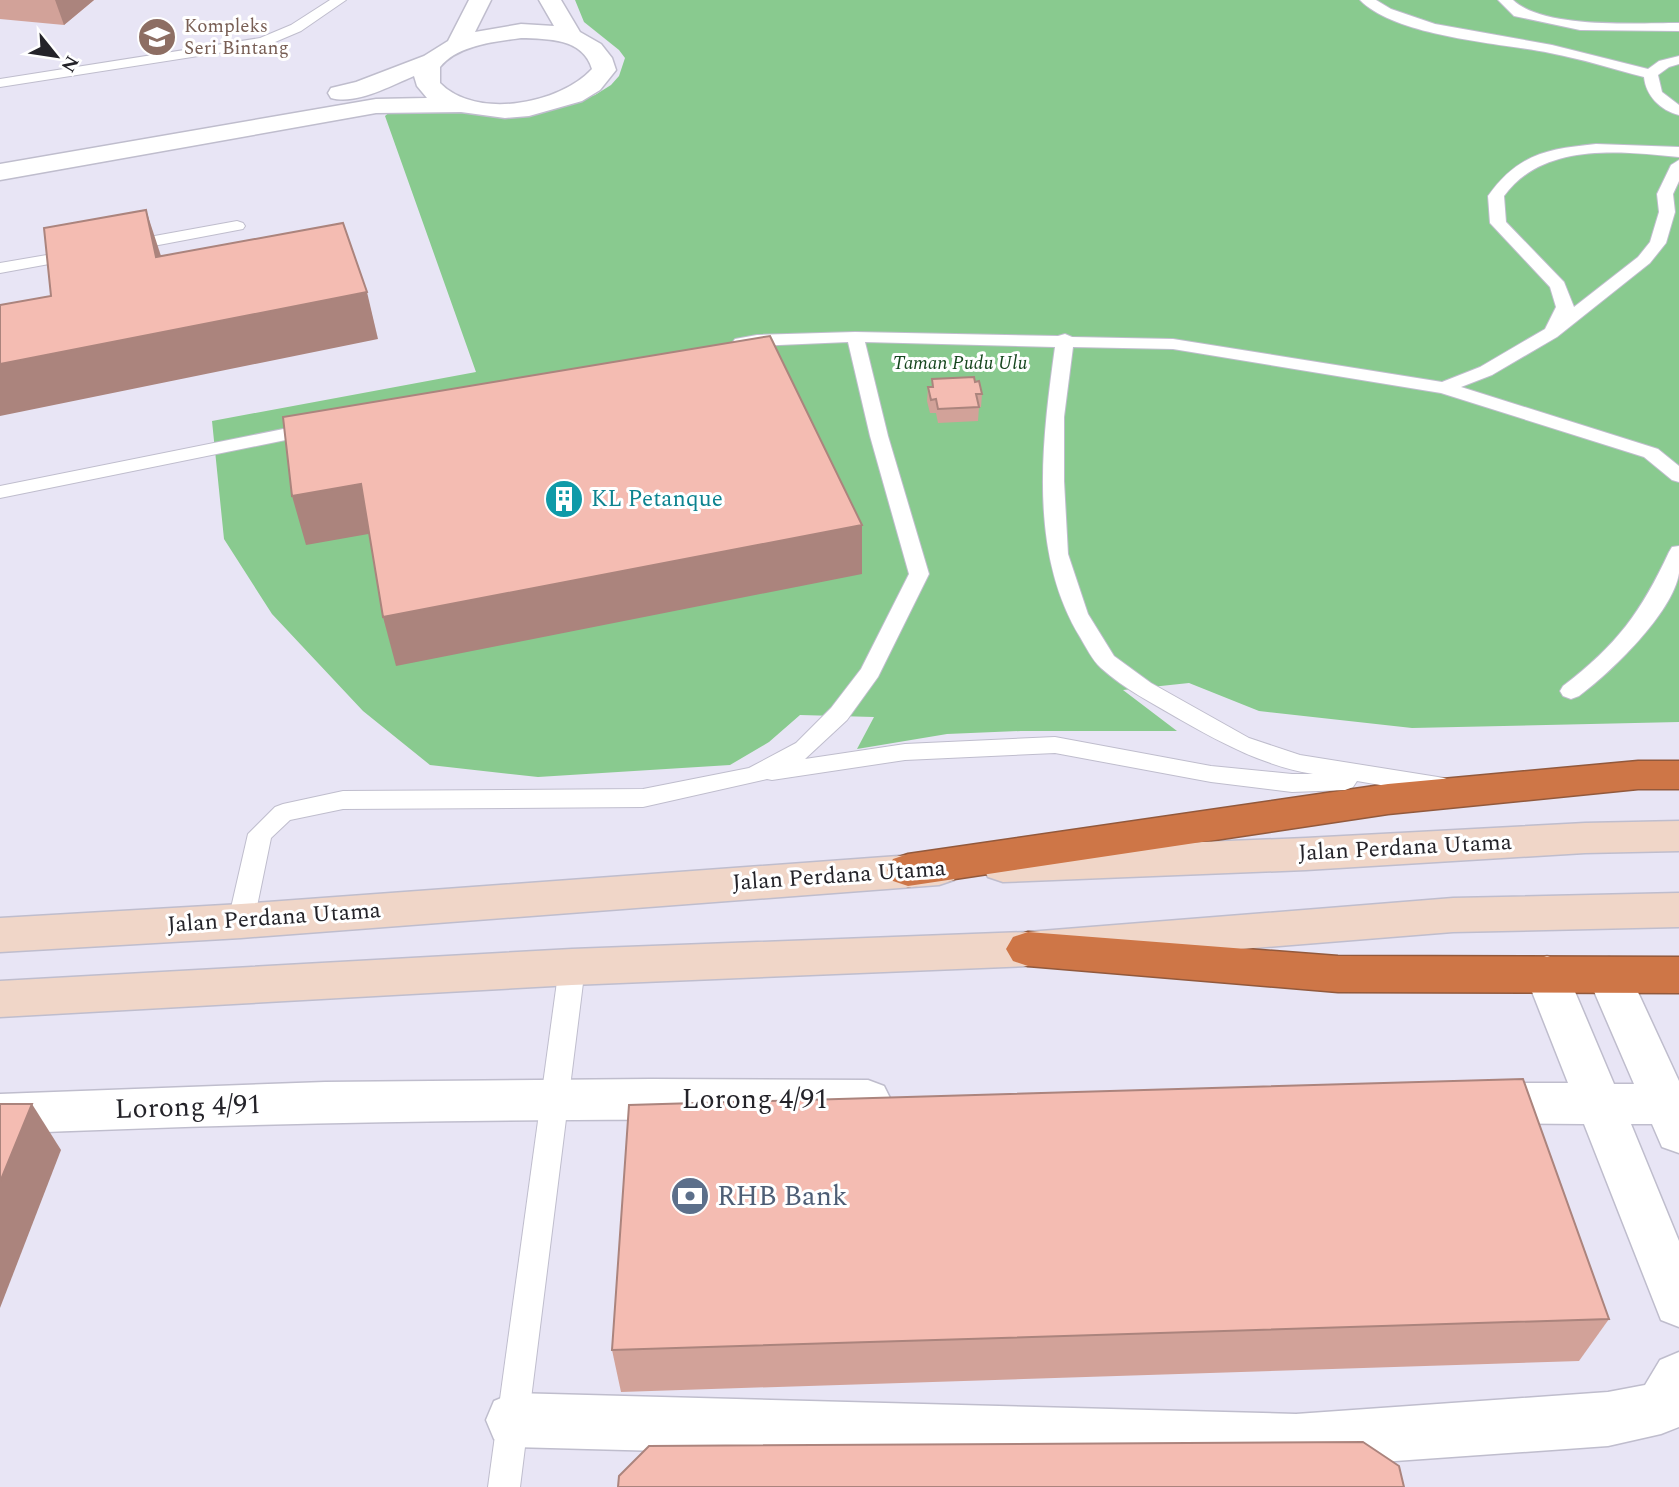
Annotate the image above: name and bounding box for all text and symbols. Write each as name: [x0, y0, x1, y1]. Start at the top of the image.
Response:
place label: Kompleks Seri Bintang: [184, 12, 289, 63]
school or university icon: Kompleks Seri Bintang: [136, 16, 178, 58]
north arrow: [21, 21, 91, 91]
text: N: [53, 50, 86, 78]
park label: Taman Pudu Ulu: [893, 349, 1027, 378]
building icon: KL Petanque: [543, 478, 585, 520]
place label: KL Petanque: [591, 482, 723, 517]
street label: Jalan Perdana Utama: [1297, 825, 1513, 871]
street label: Jalan Perdana Utama: [731, 851, 947, 901]
street label: Jalan Perdana Utama: [166, 893, 382, 943]
street label: Lorong 4/91: [682, 1078, 828, 1121]
street label: Lorong 4/91: [114, 1083, 262, 1131]
bank icon: RHB Bank: [669, 1175, 711, 1217]
place label: RHB Bank: [717, 1175, 848, 1218]

